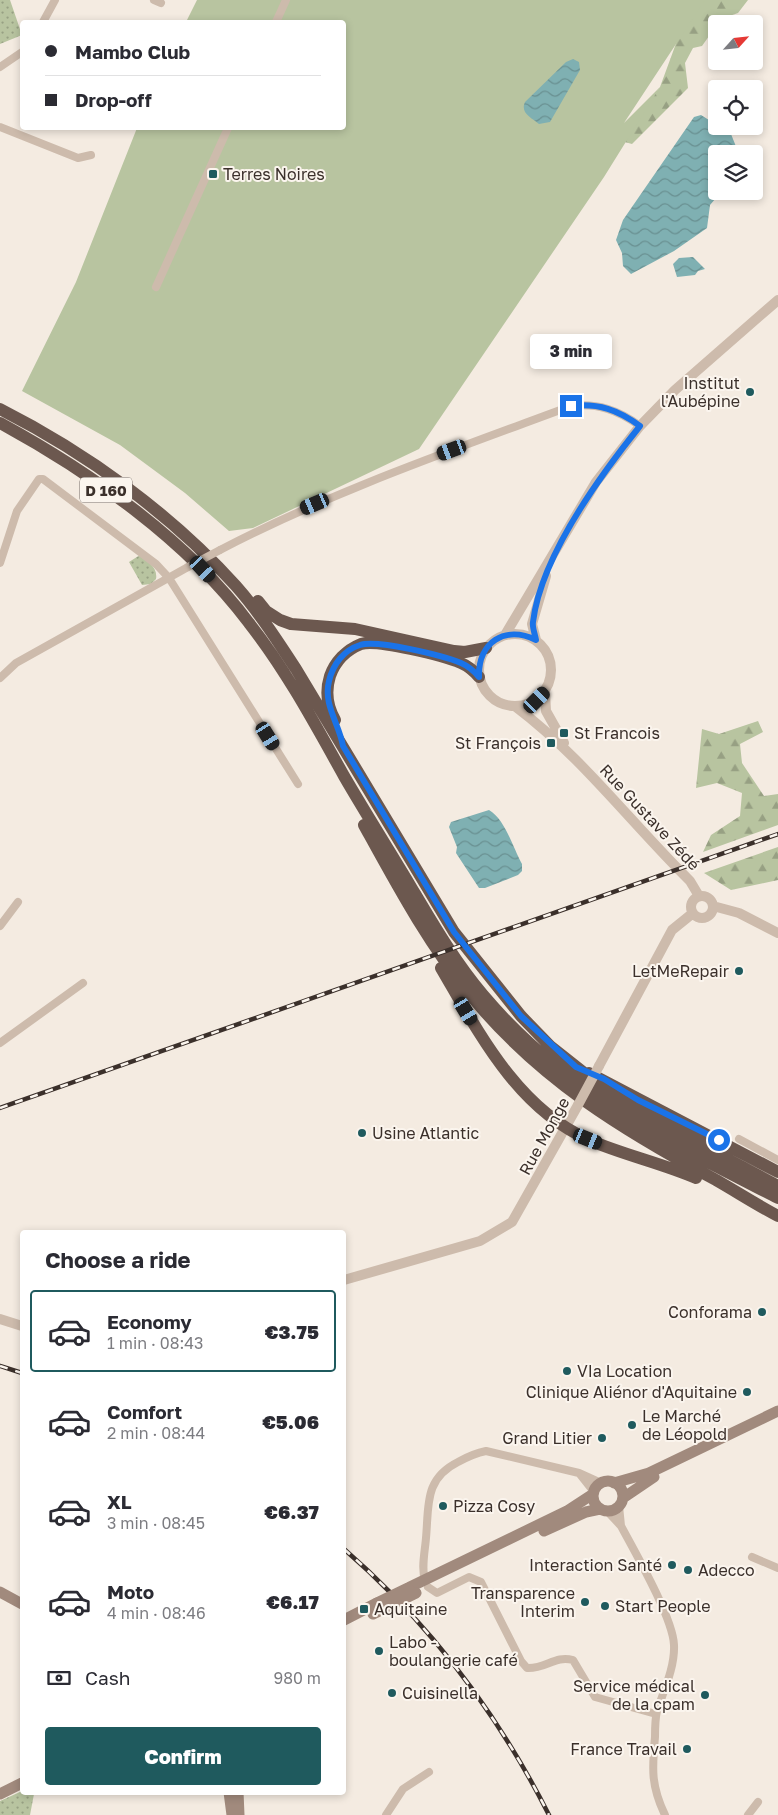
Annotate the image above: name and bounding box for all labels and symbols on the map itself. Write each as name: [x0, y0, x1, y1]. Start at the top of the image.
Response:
north arrow: [708, 15, 762, 70]
place label: Terres Noires: [223, 164, 325, 184]
marker: Terres Noires: [207, 168, 219, 180]
callout: 3 min: [530, 334, 612, 368]
place label: Institut l'Aubépine: [661, 373, 740, 411]
marker: Institut l'Aubépine: [744, 386, 756, 398]
route end: [560, 395, 582, 417]
car: [435, 438, 468, 462]
road number: D 160: [80, 478, 132, 502]
car: [298, 491, 331, 517]
car: [187, 553, 218, 585]
car: [521, 684, 552, 716]
car: [253, 719, 282, 753]
place label: St Francois: [574, 723, 660, 743]
marker: St Francois: [558, 727, 570, 739]
place label: St François: [455, 733, 541, 753]
marker: St François: [545, 737, 557, 749]
street label: Rue Gustave Zédé: [596, 760, 704, 874]
place label: LetMeRepair: [632, 961, 729, 981]
marker: LetMeRepair: [733, 965, 745, 977]
car: [451, 994, 480, 1028]
street label: Rue Monge: [514, 1094, 574, 1178]
place label: Usine Atlantic: [372, 1123, 480, 1143]
car: [571, 1126, 604, 1152]
marker: Usine Atlantic: [356, 1127, 368, 1139]
route start: [708, 1129, 730, 1151]
place label: Conforama: [668, 1302, 752, 1322]
marker: Conforama: [756, 1306, 768, 1318]
place label: VIa Location: [577, 1361, 672, 1381]
marker: VIa Location: [561, 1365, 573, 1377]
place label: Clinique Aliénor d'Aquitaine: [526, 1382, 737, 1402]
marker: Clinique Aliénor d'Aquitaine: [741, 1386, 753, 1398]
place label: Le Marché de Léopold: [642, 1406, 727, 1444]
marker: Le Marché de Léopold: [626, 1419, 638, 1431]
place label: Grand Litier: [502, 1428, 592, 1448]
marker: Grand Litier: [596, 1432, 608, 1444]
place label: Pizza Cosy: [453, 1496, 535, 1516]
marker: Pizza Cosy: [437, 1500, 449, 1512]
place label: Interaction Santé: [529, 1555, 662, 1575]
marker: Interaction Santé: [666, 1559, 678, 1571]
place label: Adecco: [698, 1560, 755, 1580]
marker: Adecco: [682, 1564, 694, 1576]
place label: Transparence Interim: [471, 1583, 575, 1621]
marker: Transparence Interim: [579, 1596, 591, 1608]
place label: Start People: [615, 1596, 711, 1616]
place label: Aquitaine: [374, 1599, 447, 1619]
marker: Start People: [599, 1600, 611, 1612]
marker: Aquitaine: [358, 1603, 370, 1615]
place label: Labo - boulangerie café: [389, 1632, 518, 1670]
marker: Labo - boulangerie café: [373, 1645, 385, 1657]
place label: Service médical de la cpam: [573, 1676, 695, 1714]
place label: Cuisinella: [402, 1683, 478, 1703]
marker: Cuisinella: [386, 1687, 398, 1699]
marker: Service médical de la cpam: [699, 1689, 711, 1701]
place label: France Travail: [570, 1739, 677, 1759]
marker: France Travail: [681, 1743, 693, 1755]

